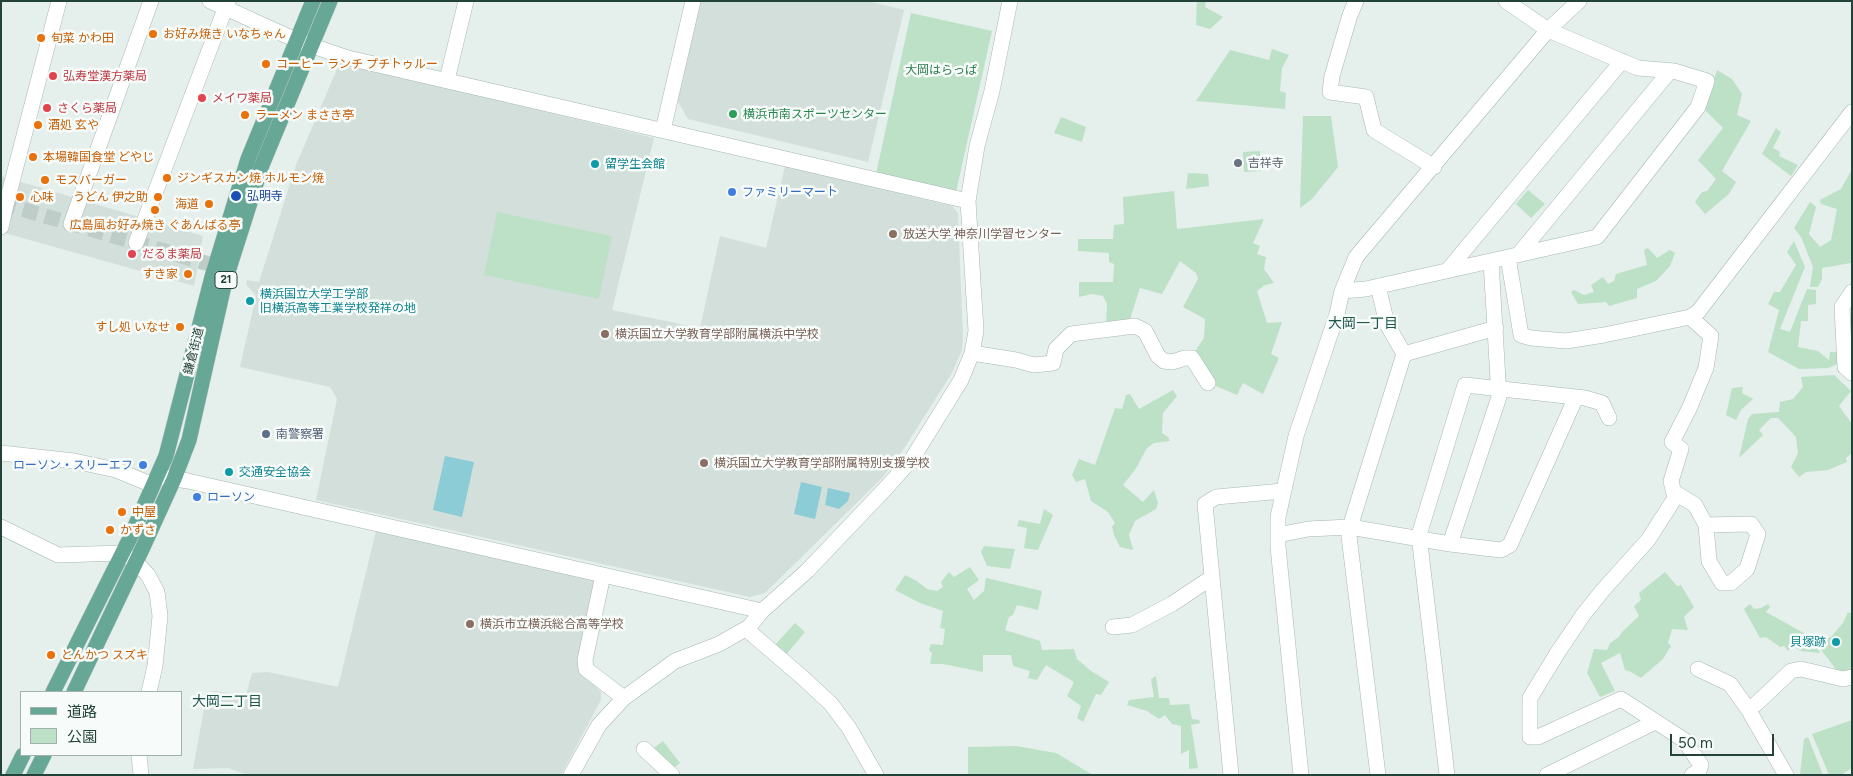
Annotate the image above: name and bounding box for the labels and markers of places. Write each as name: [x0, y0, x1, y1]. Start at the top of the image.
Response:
place label: お好み焼き いなちゃん: [163, 27, 286, 41]
marker: お好み焼き いなちゃん: [147, 28, 159, 40]
place label: 旬菜 かわ田: [51, 31, 114, 45]
marker: 旬菜 かわ田: [35, 32, 47, 44]
place label: コーヒー ランチ プチトゥルー: [276, 57, 438, 71]
marker: コーヒー ランチ プチトゥルー: [260, 58, 272, 70]
place label: 弘寿堂漢方薬局: [63, 69, 147, 83]
marker: 弘寿堂漢方薬局: [47, 70, 59, 82]
place label: メイワ薬局: [212, 91, 272, 105]
marker: メイワ薬局: [196, 92, 208, 104]
place label: さくら薬局: [57, 101, 117, 115]
marker: さくら薬局: [41, 102, 53, 114]
place label: 横浜市南スポーツセンター: [743, 107, 887, 121]
place label: ラーメン まさき亭: [255, 108, 354, 122]
marker: 横浜市南スポーツセンター: [727, 108, 739, 120]
marker: ラーメン まさき亭: [239, 109, 251, 121]
place label: 酒処 玄や: [48, 118, 99, 132]
marker: 酒処 玄や: [32, 119, 44, 131]
place label: 本場韓国食堂 どやじ: [43, 150, 154, 164]
marker: 本場韓国食堂 どやじ: [27, 151, 39, 163]
place label: 吉祥寺: [1248, 156, 1284, 170]
place label: 留学生会館: [605, 157, 665, 171]
marker: 吉祥寺: [1232, 157, 1244, 169]
marker: 留学生会館: [589, 158, 601, 170]
place label: ジンギスカン焼 ホルモン焼: [177, 171, 324, 185]
marker: ジンギスカン焼 ホルモン焼: [161, 172, 173, 184]
place label: モスバーガー: [55, 173, 127, 187]
marker: モスバーガー: [39, 174, 51, 186]
place label: ファミリーマート: [742, 185, 838, 199]
marker: ファミリーマート: [726, 186, 738, 198]
marker: 弘明寺: [229, 189, 243, 203]
place label: 弘明寺: [247, 189, 283, 203]
place label: 心味: [30, 190, 54, 204]
place label: うどん 伊之助: [73, 190, 148, 204]
marker: 心味: [14, 191, 26, 203]
marker: うどん 伊之助: [152, 191, 164, 203]
place label: 海道: [175, 197, 199, 211]
marker: 海道: [203, 198, 215, 210]
marker: 広島風お好み焼き ぐあんばる亭: [149, 204, 161, 216]
place label: 広島風お好み焼き ぐあんばる亭: [70, 218, 240, 232]
place label: 放送大学 神奈川学習センター: [903, 227, 1062, 241]
marker: 放送大学 神奈川学習センター: [887, 228, 899, 240]
place label: だるま薬局: [142, 247, 202, 261]
marker: だるま薬局: [126, 248, 138, 260]
place label: すき家: [142, 267, 178, 281]
marker: すき家: [182, 268, 194, 280]
place label: 横浜国立大学工学部 旧横浜高等工業学校発祥の地: [260, 287, 416, 315]
marker: 横浜国立大学工学部 旧横浜高等工業学校発祥の地: [244, 295, 256, 307]
place label: すし処 いなせ: [95, 320, 170, 334]
marker: すし処 いなせ: [174, 321, 186, 333]
place label: 横浜国立大学教育学部附属横浜中学校: [615, 327, 819, 341]
marker: 横浜国立大学教育学部附属横浜中学校: [599, 328, 611, 340]
place label: 南警察署: [276, 427, 324, 441]
marker: 南警察署: [260, 428, 272, 440]
place label: 横浜国立大学教育学部附属特別支援学校: [714, 456, 930, 470]
marker: 横浜国立大学教育学部附属特別支援学校: [698, 457, 710, 469]
place label: ローソン・スリーエフ: [13, 458, 133, 472]
marker: ローソン・スリーエフ: [137, 459, 149, 471]
place label: 交通安全協会: [239, 465, 311, 479]
marker: 交通安全協会: [223, 466, 235, 478]
place label: ローソン: [207, 490, 255, 504]
marker: ローソン: [191, 491, 203, 503]
place label: 中屋: [132, 505, 156, 519]
marker: 中屋: [116, 506, 128, 518]
place label: かずさ: [120, 523, 156, 537]
marker: かずさ: [104, 524, 116, 536]
place label: 横浜市立横浜総合高等学校: [480, 617, 624, 631]
marker: 横浜市立横浜総合高等学校: [464, 618, 476, 630]
place label: 貝塚跡: [1790, 635, 1826, 649]
marker: 貝塚跡: [1830, 636, 1842, 648]
place label: とんかつ スズキ: [61, 648, 148, 662]
marker: とんかつ スズキ: [45, 649, 57, 661]

